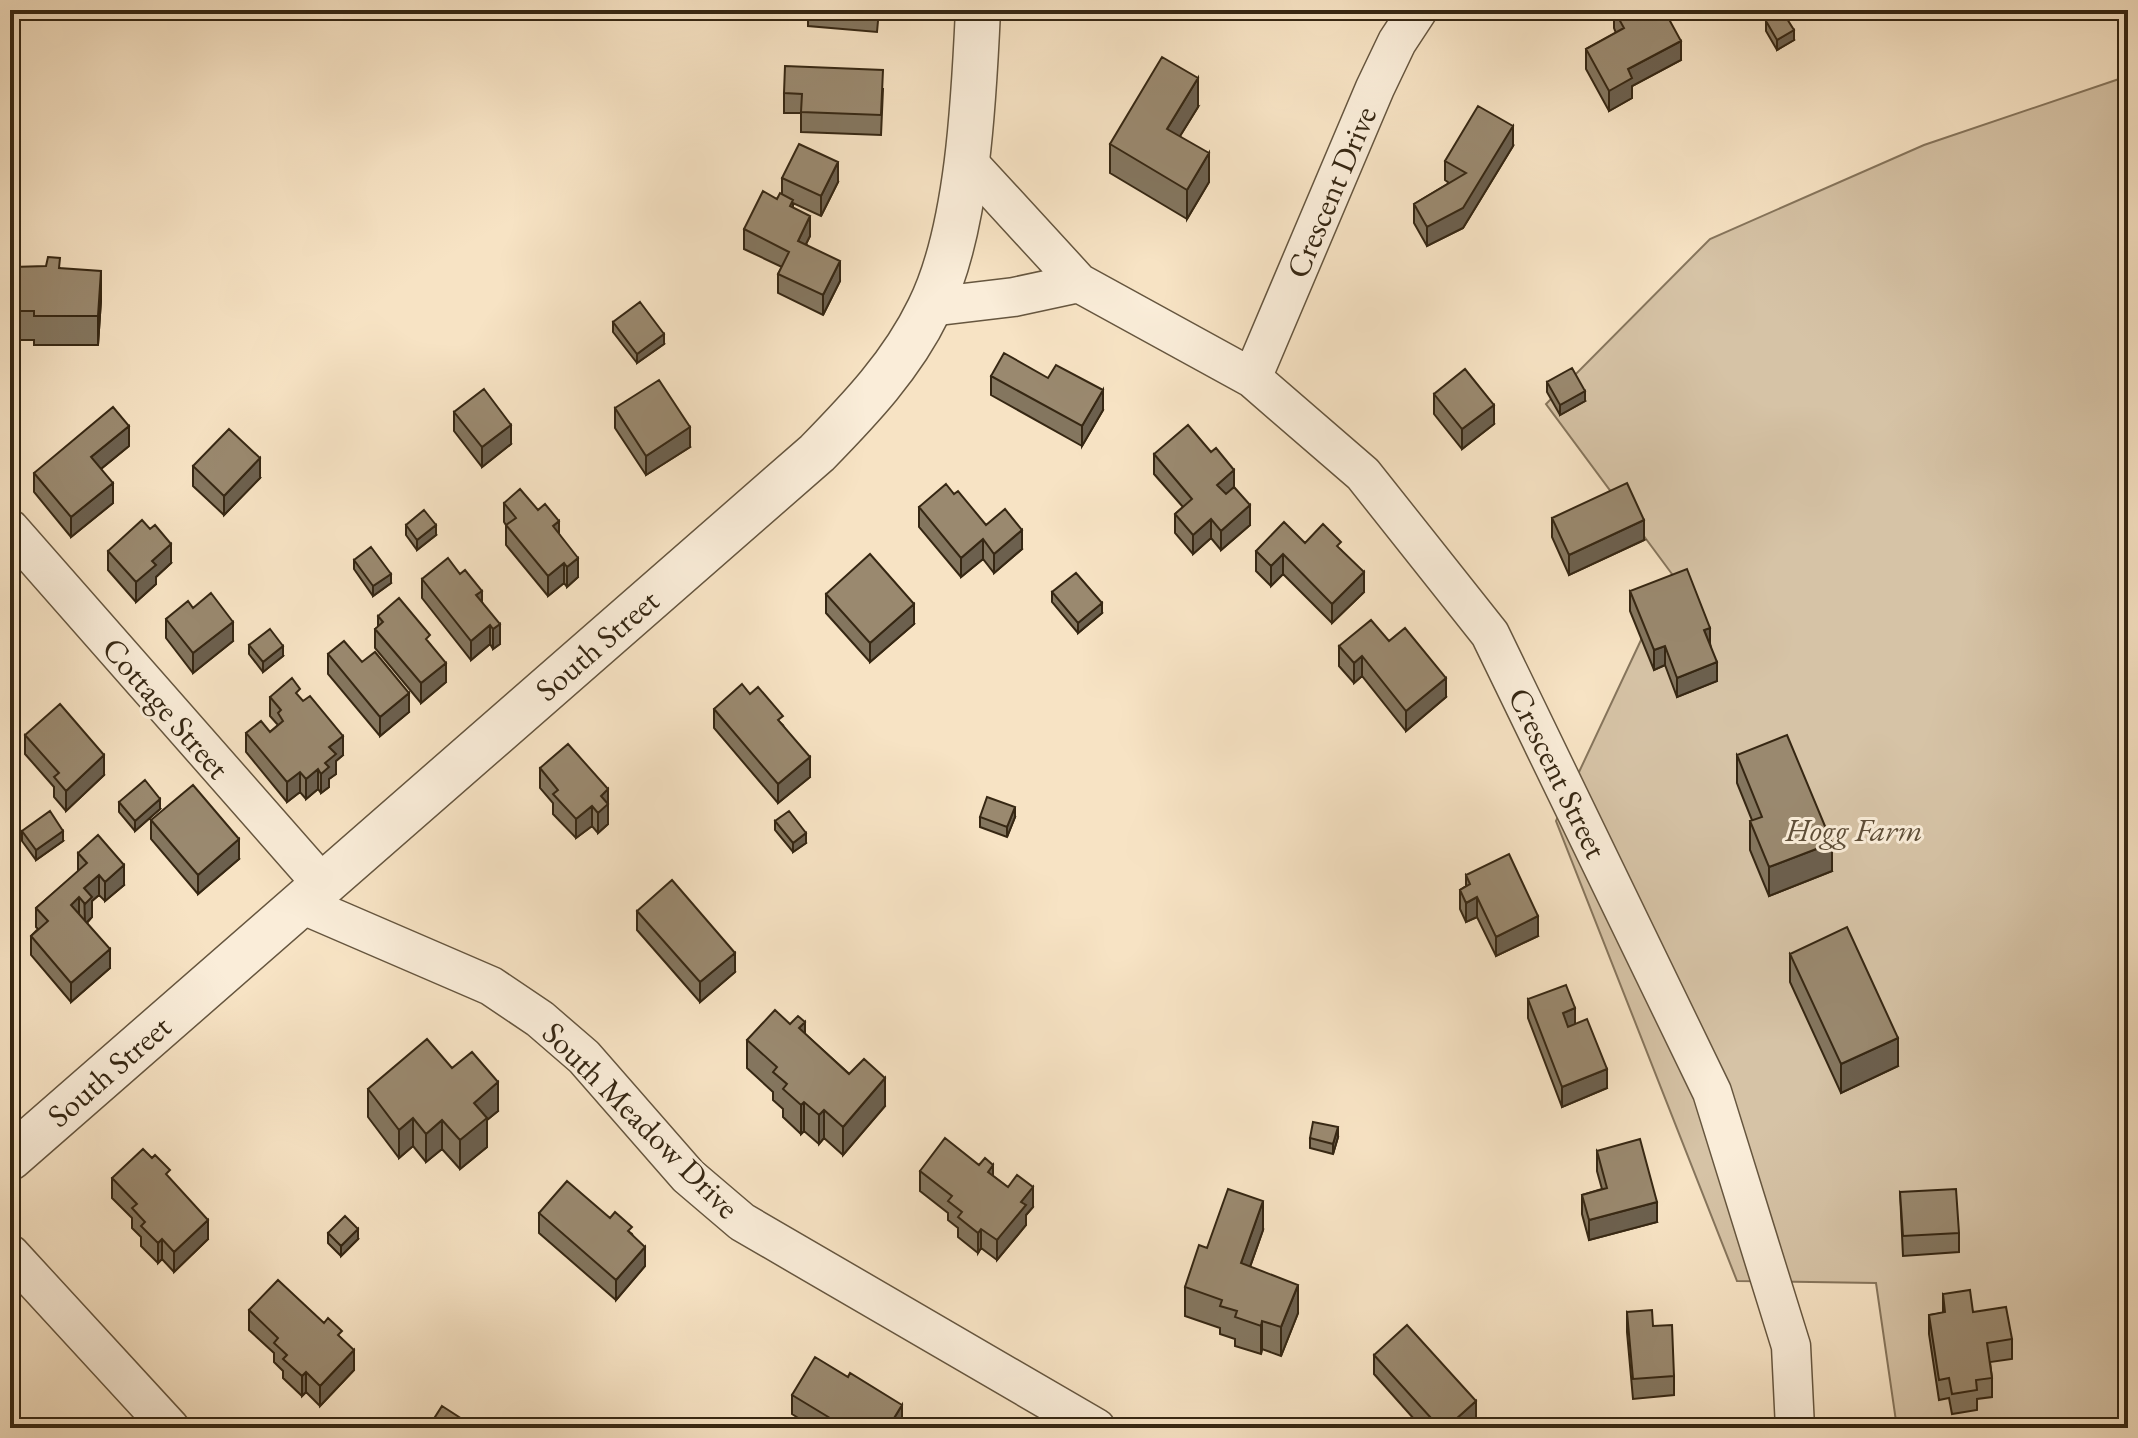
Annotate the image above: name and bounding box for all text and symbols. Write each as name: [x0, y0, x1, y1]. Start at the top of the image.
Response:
street label: Crescent Drive: [1276, 100, 1386, 284]
street label: South Street: [526, 580, 668, 710]
street label: Cottage Street: [93, 628, 239, 788]
street label: Crescent Street: [1499, 681, 1617, 865]
park label: Hogg Farm: [1785, 809, 1922, 851]
street label: South Street: [38, 1006, 180, 1136]
street label: South Meadow Drive: [533, 1012, 749, 1228]

